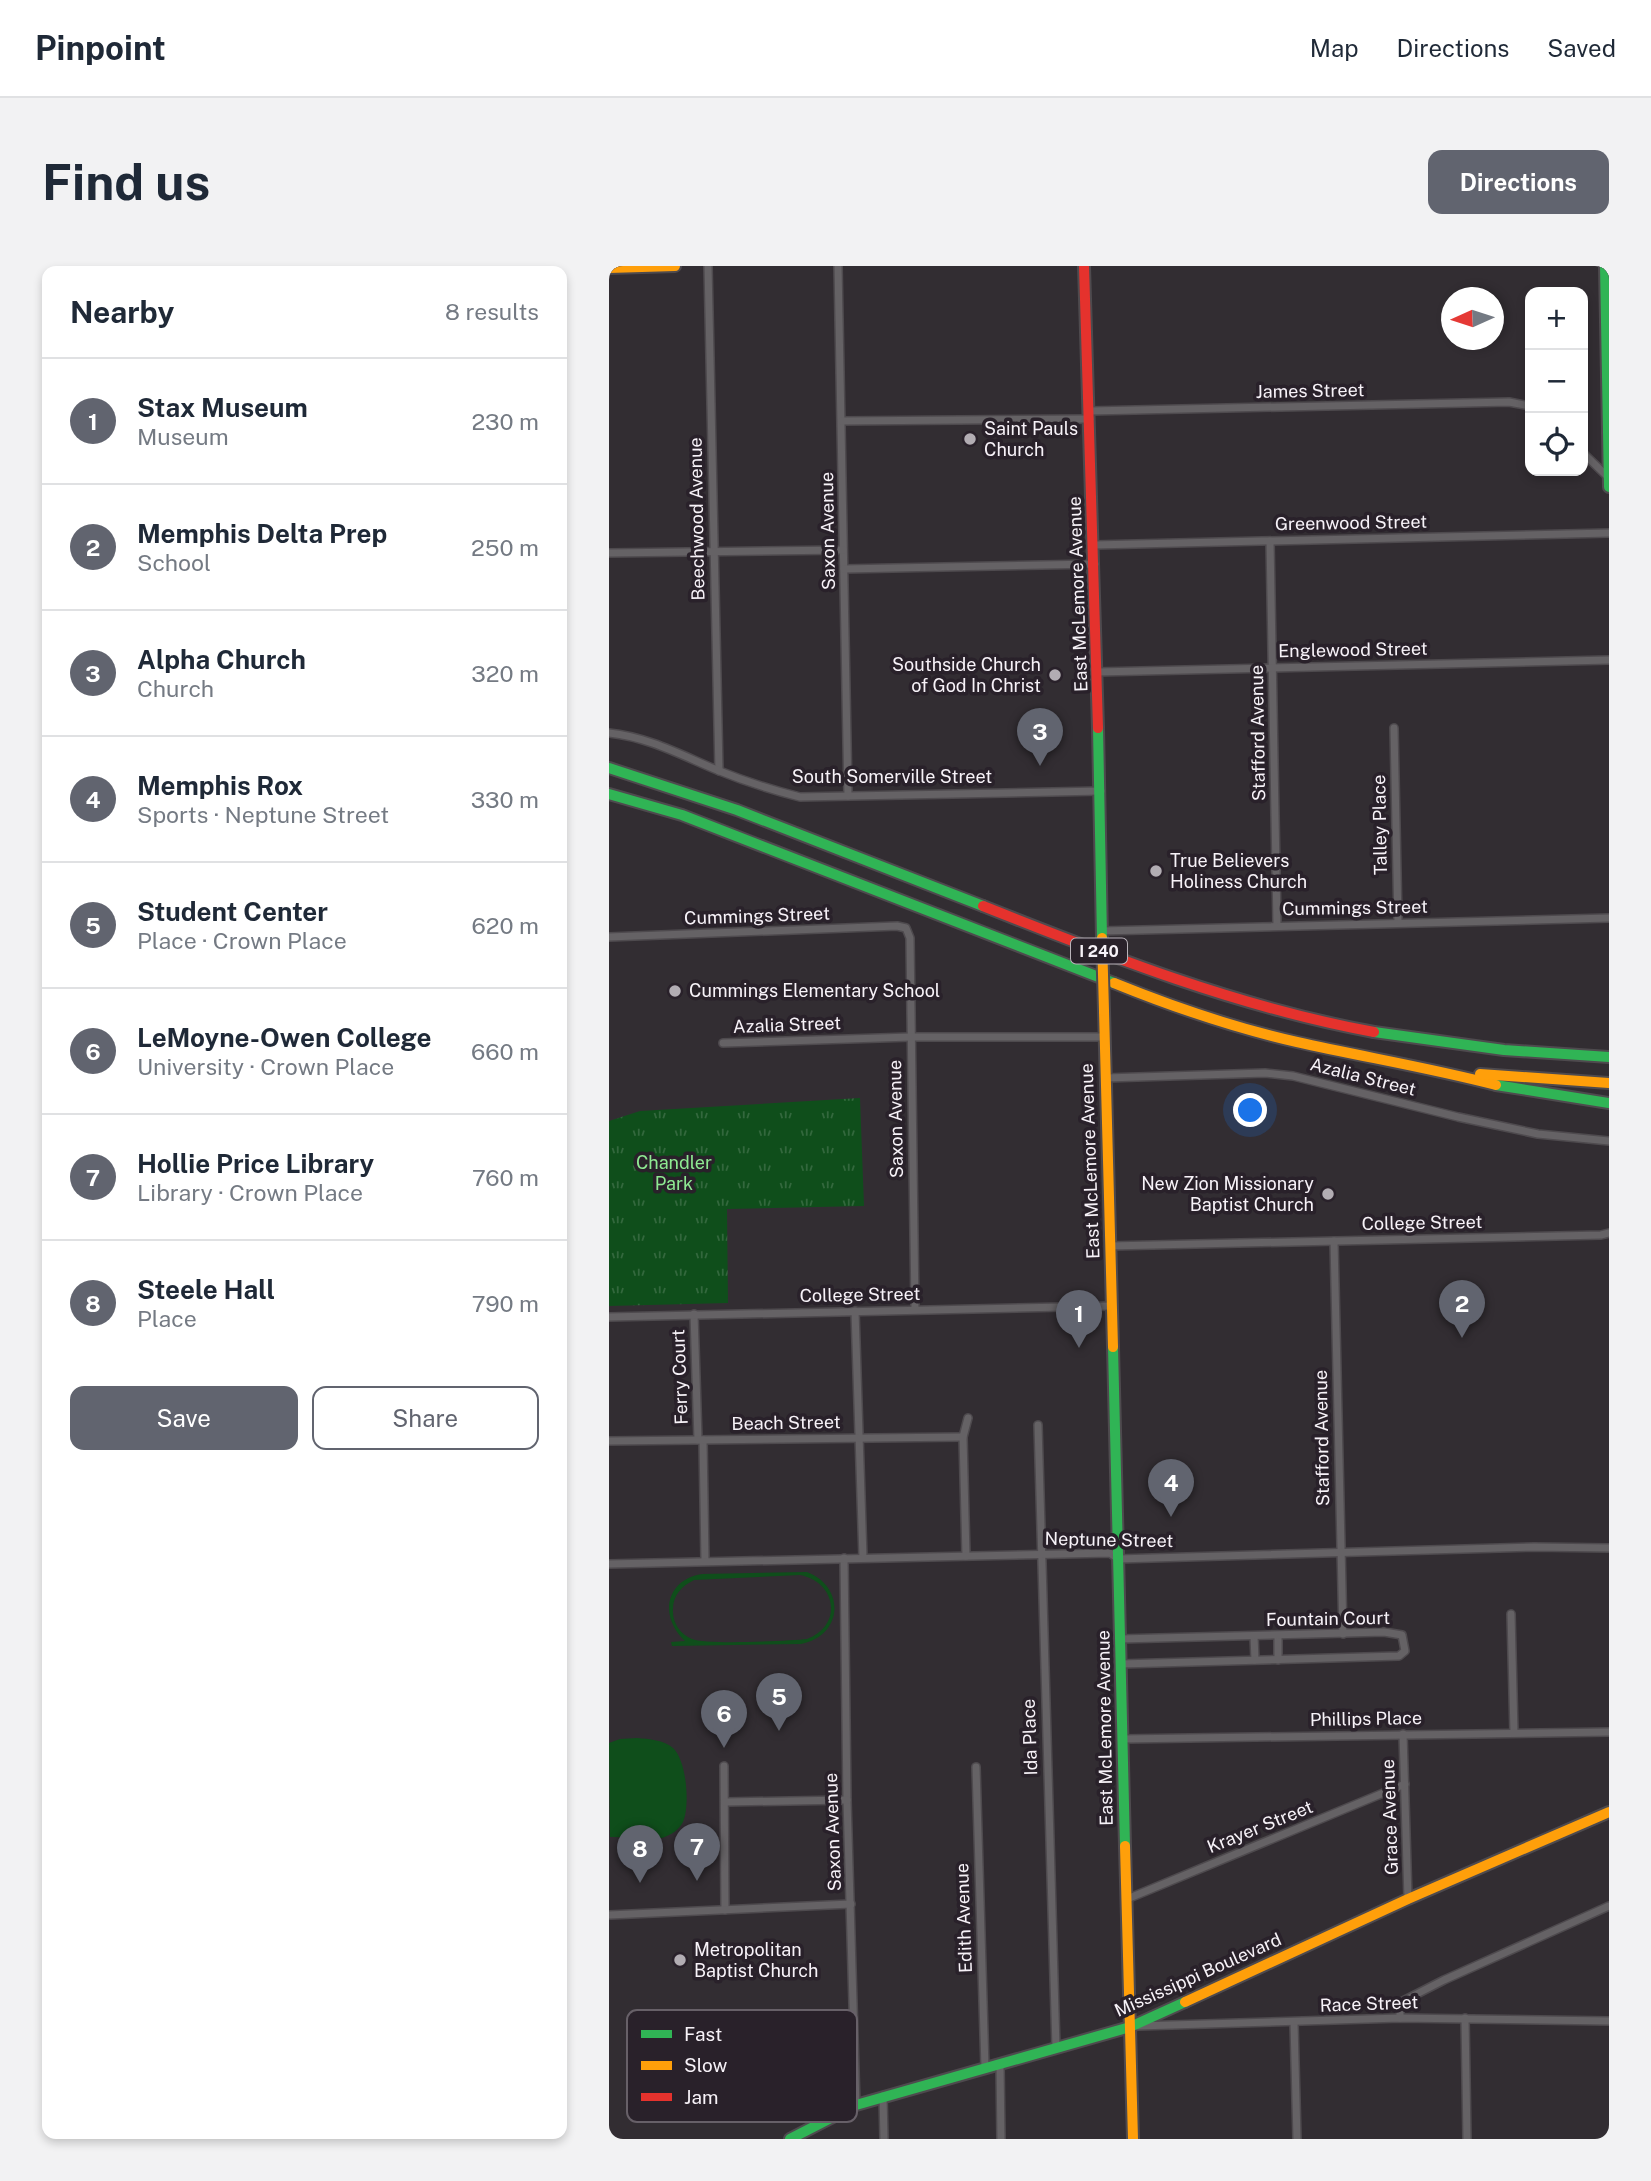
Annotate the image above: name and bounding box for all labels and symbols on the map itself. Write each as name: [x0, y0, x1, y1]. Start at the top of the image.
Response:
north arrow: [1441, 287, 1504, 350]
street label: James Street: [1255, 379, 1364, 402]
place label: Saint Pauls Church: [984, 418, 1078, 460]
marker: Saint Pauls Church: [962, 431, 978, 447]
street label: Beechwood Avenue: [685, 437, 708, 601]
street label: Saxon Avenue: [816, 472, 839, 590]
street label: East McLemore Avenue: [1064, 496, 1091, 692]
street label: Greenwood Street: [1275, 511, 1427, 534]
street label: Englewood Street: [1278, 638, 1428, 661]
place label: Southside Church of God In Christ: [892, 654, 1041, 696]
street label: Stafford Avenue: [1246, 665, 1269, 801]
marker: Southside Church of God In Christ: [1047, 667, 1063, 683]
pin: 3: [1017, 708, 1063, 766]
street label: South Somerville Street: [792, 766, 992, 787]
street label: Talley Place: [1368, 775, 1391, 875]
place label: True Believers Holiness Church: [1170, 850, 1307, 892]
marker: True Believers Holiness Church: [1148, 863, 1164, 879]
street label: Cummings Street: [1282, 896, 1428, 919]
street label: Cummings Street: [684, 902, 830, 929]
road number: I 240: [1071, 938, 1127, 964]
place label: Cummings Elementary School: [689, 980, 940, 1001]
marker: Cummings Elementary School: [667, 983, 683, 999]
street label: Azalia Street: [733, 1012, 841, 1037]
street label: Azalia Street: [1308, 1053, 1418, 1100]
street label: Saxon Avenue: [884, 1060, 907, 1178]
street label: East McLemore Avenue: [1076, 1063, 1103, 1259]
your location: [1233, 1093, 1267, 1127]
park label: Chandler Park: [636, 1152, 712, 1194]
place label: New Zion Missionary Baptist Church: [1141, 1173, 1314, 1215]
marker: New Zion Missionary Baptist Church: [1320, 1186, 1336, 1202]
street label: College Street: [1361, 1211, 1483, 1234]
pin: 2: [1439, 1280, 1485, 1338]
street label: College Street: [799, 1283, 921, 1306]
pin: 1: [1056, 1290, 1102, 1348]
street label: Ferry Court: [667, 1329, 692, 1425]
street label: Stafford Avenue: [1310, 1370, 1333, 1506]
street label: Beach Street: [731, 1411, 841, 1434]
pin: 4: [1148, 1459, 1194, 1517]
street label: Neptune Street: [1044, 1528, 1174, 1551]
street label: Fountain Court: [1266, 1607, 1390, 1630]
street label: East McLemore Avenue: [1092, 1630, 1117, 1826]
pin: 5: [756, 1673, 802, 1731]
pin: 6: [701, 1690, 747, 1748]
street label: Ida Place: [1018, 1698, 1041, 1776]
street label: Phillips Place: [1310, 1707, 1422, 1730]
street label: Grace Avenue: [1377, 1759, 1402, 1875]
street label: Saxon Avenue: [820, 1773, 845, 1892]
street label: Krayer Street: [1204, 1796, 1316, 1857]
pin: 7: [674, 1823, 720, 1881]
pin: 8: [617, 1825, 663, 1883]
street label: Edith Avenue: [951, 1863, 976, 1973]
street label: Mississippi Boulevard: [1111, 1928, 1284, 2021]
place label: Metropolitan Baptist Church: [694, 1939, 818, 1981]
marker: Metropolitan Baptist Church: [672, 1952, 688, 1968]
street label: Race Street: [1319, 1991, 1419, 2016]
legend: [627, 2010, 857, 2122]
text: Fast: [684, 2023, 722, 2045]
text: Slow: [684, 2054, 728, 2076]
text: Jam: [684, 2086, 718, 2108]

